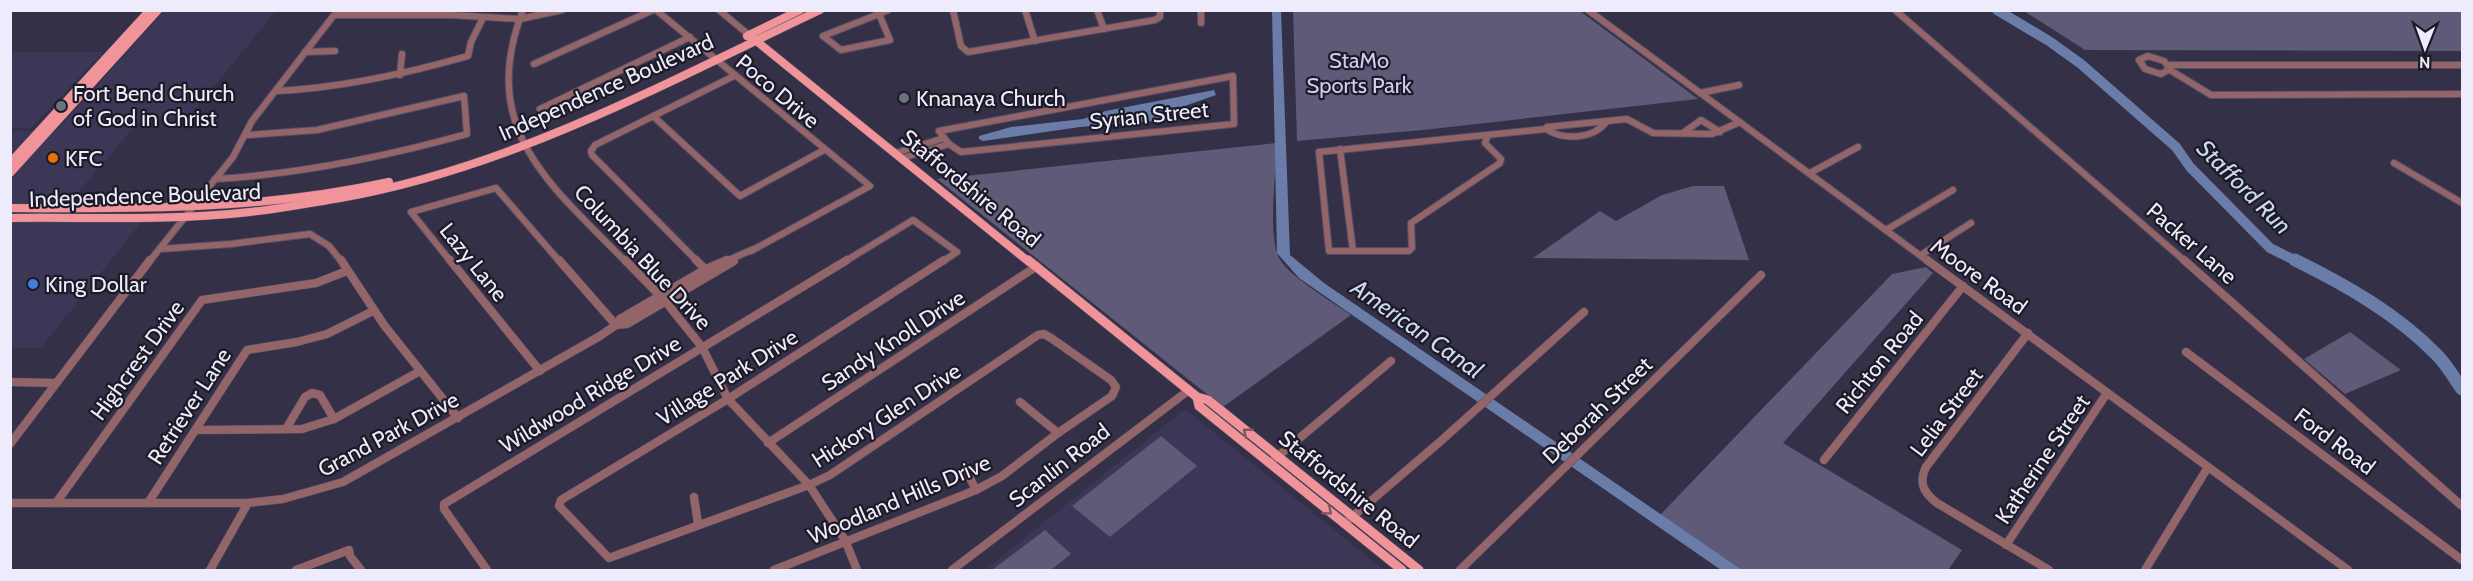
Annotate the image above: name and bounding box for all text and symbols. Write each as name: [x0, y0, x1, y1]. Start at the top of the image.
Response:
north arrow: [2395, 18, 2455, 78]
street label: Independence Boulevard: [495, 28, 718, 147]
park label: StaMo Sports Park: [1306, 47, 1412, 99]
street label: Poco Drive: [730, 49, 825, 134]
text: N: [2419, 53, 2431, 72]
place label: Fort Bend Church of God in Christ: [73, 80, 234, 132]
place label: Knanaya Church: [916, 85, 1066, 112]
marker: Knanaya Church: [897, 91, 911, 105]
street label: Syrian Street: [1088, 96, 1210, 135]
marker: Fort Bend Church of God in Christ: [54, 99, 68, 113]
street label: Staffordshire Road: [895, 124, 1046, 253]
water label: Stafford Run: [2191, 133, 2298, 240]
place label: KFC: [65, 145, 102, 172]
marker: KFC: [46, 151, 60, 165]
street label: Independence Boulevard: [29, 178, 261, 213]
street label: Columbia Blue Drive: [568, 179, 717, 336]
street label: Packer Lane: [2141, 197, 2242, 290]
street label: Lazy Lane: [434, 218, 513, 307]
street label: Moore Road: [1925, 232, 2032, 320]
place label: King Dollar: [45, 271, 147, 298]
water label: American Canal: [1345, 272, 1489, 385]
marker: King Dollar: [26, 277, 40, 291]
street label: Sandy Knoll Drive: [817, 284, 970, 397]
street label: Highcrest Drive: [85, 295, 190, 426]
street label: Richton Road: [1830, 306, 1929, 419]
street label: Village Park Drive: [652, 323, 803, 432]
street label: Wildwood Ridge Drive: [495, 330, 686, 459]
street label: Retriever Lane: [142, 343, 237, 470]
street label: Deborah Street: [1537, 351, 1658, 469]
street label: Hickory Glen Drive: [807, 357, 966, 474]
street label: Lelia Street: [1904, 362, 1989, 462]
street label: Grand Park Drive: [313, 386, 463, 483]
street label: Katherine Street: [1989, 389, 2096, 529]
street label: Ford Road: [2289, 402, 2380, 481]
street label: Scanlin Road: [1004, 418, 1115, 513]
street label: Staffordshire Road: [1273, 425, 1424, 554]
one-way arrow: [1243, 428, 1254, 439]
street label: Woodland Hills Drive: [804, 449, 994, 550]
one-way arrow: [1321, 503, 1332, 514]

